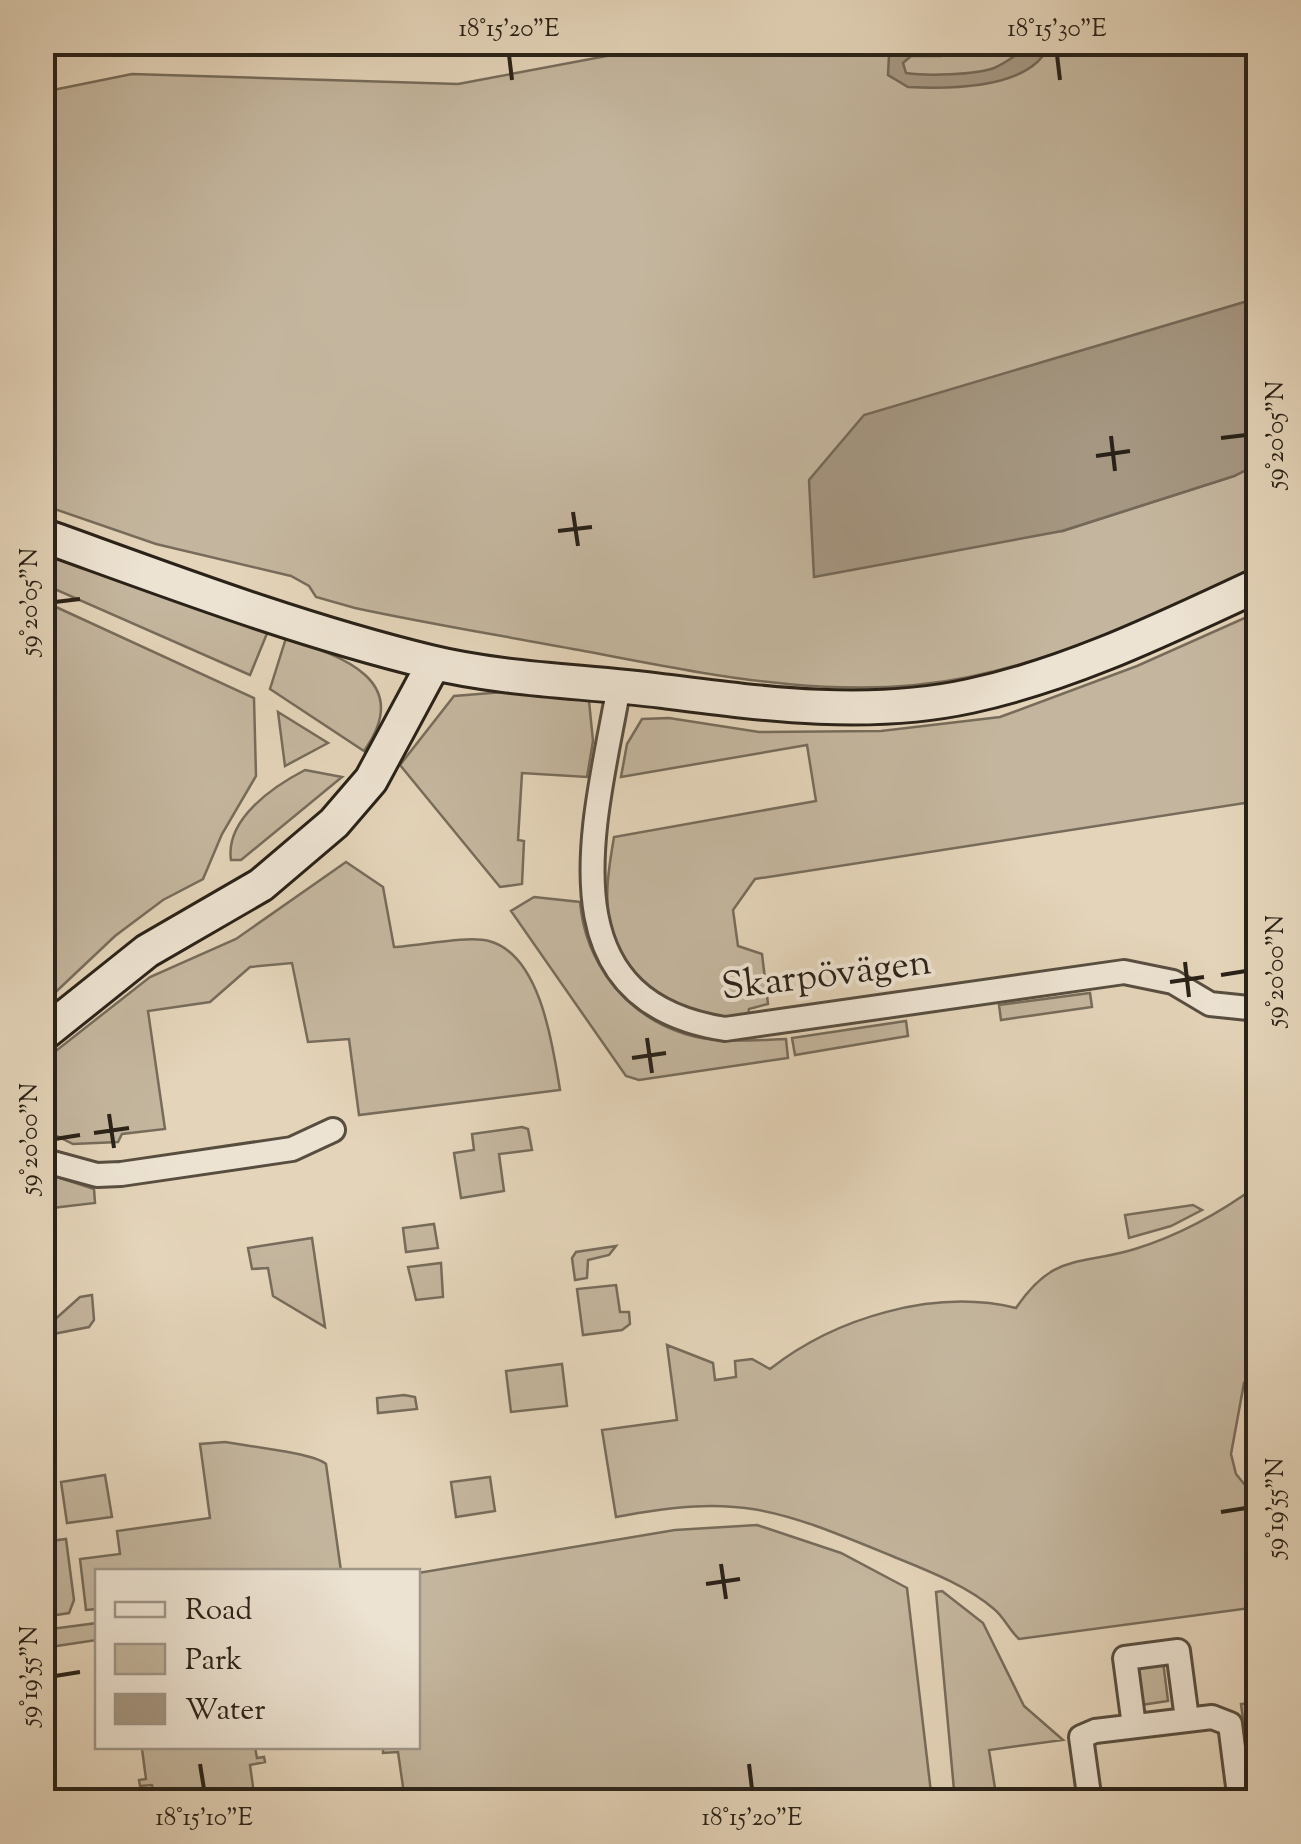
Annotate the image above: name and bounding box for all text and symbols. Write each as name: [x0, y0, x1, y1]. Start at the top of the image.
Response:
text: 18°15'20"E: [459, 12, 559, 48]
text: 18°15'30"E: [1007, 12, 1107, 48]
text: 59°20'05"N: [1259, 381, 1295, 491]
text: 59°20'05"N: [13, 548, 49, 658]
text: 59°20'00"N: [1259, 915, 1295, 1029]
street label: Skarpövägen: [718, 937, 934, 1017]
text: 59°20'00"N: [13, 1083, 49, 1197]
text: 59°19'55"N: [1259, 1457, 1295, 1560]
legend: [95, 1569, 420, 1749]
text: Road: [185, 1590, 252, 1633]
text: 59°19'55"N: [13, 1625, 49, 1728]
text: Park: [185, 1640, 242, 1683]
text: Water: [185, 1690, 266, 1733]
text: 18°15'10"E: [155, 1801, 253, 1837]
text: 18°15'20"E: [702, 1801, 802, 1837]

